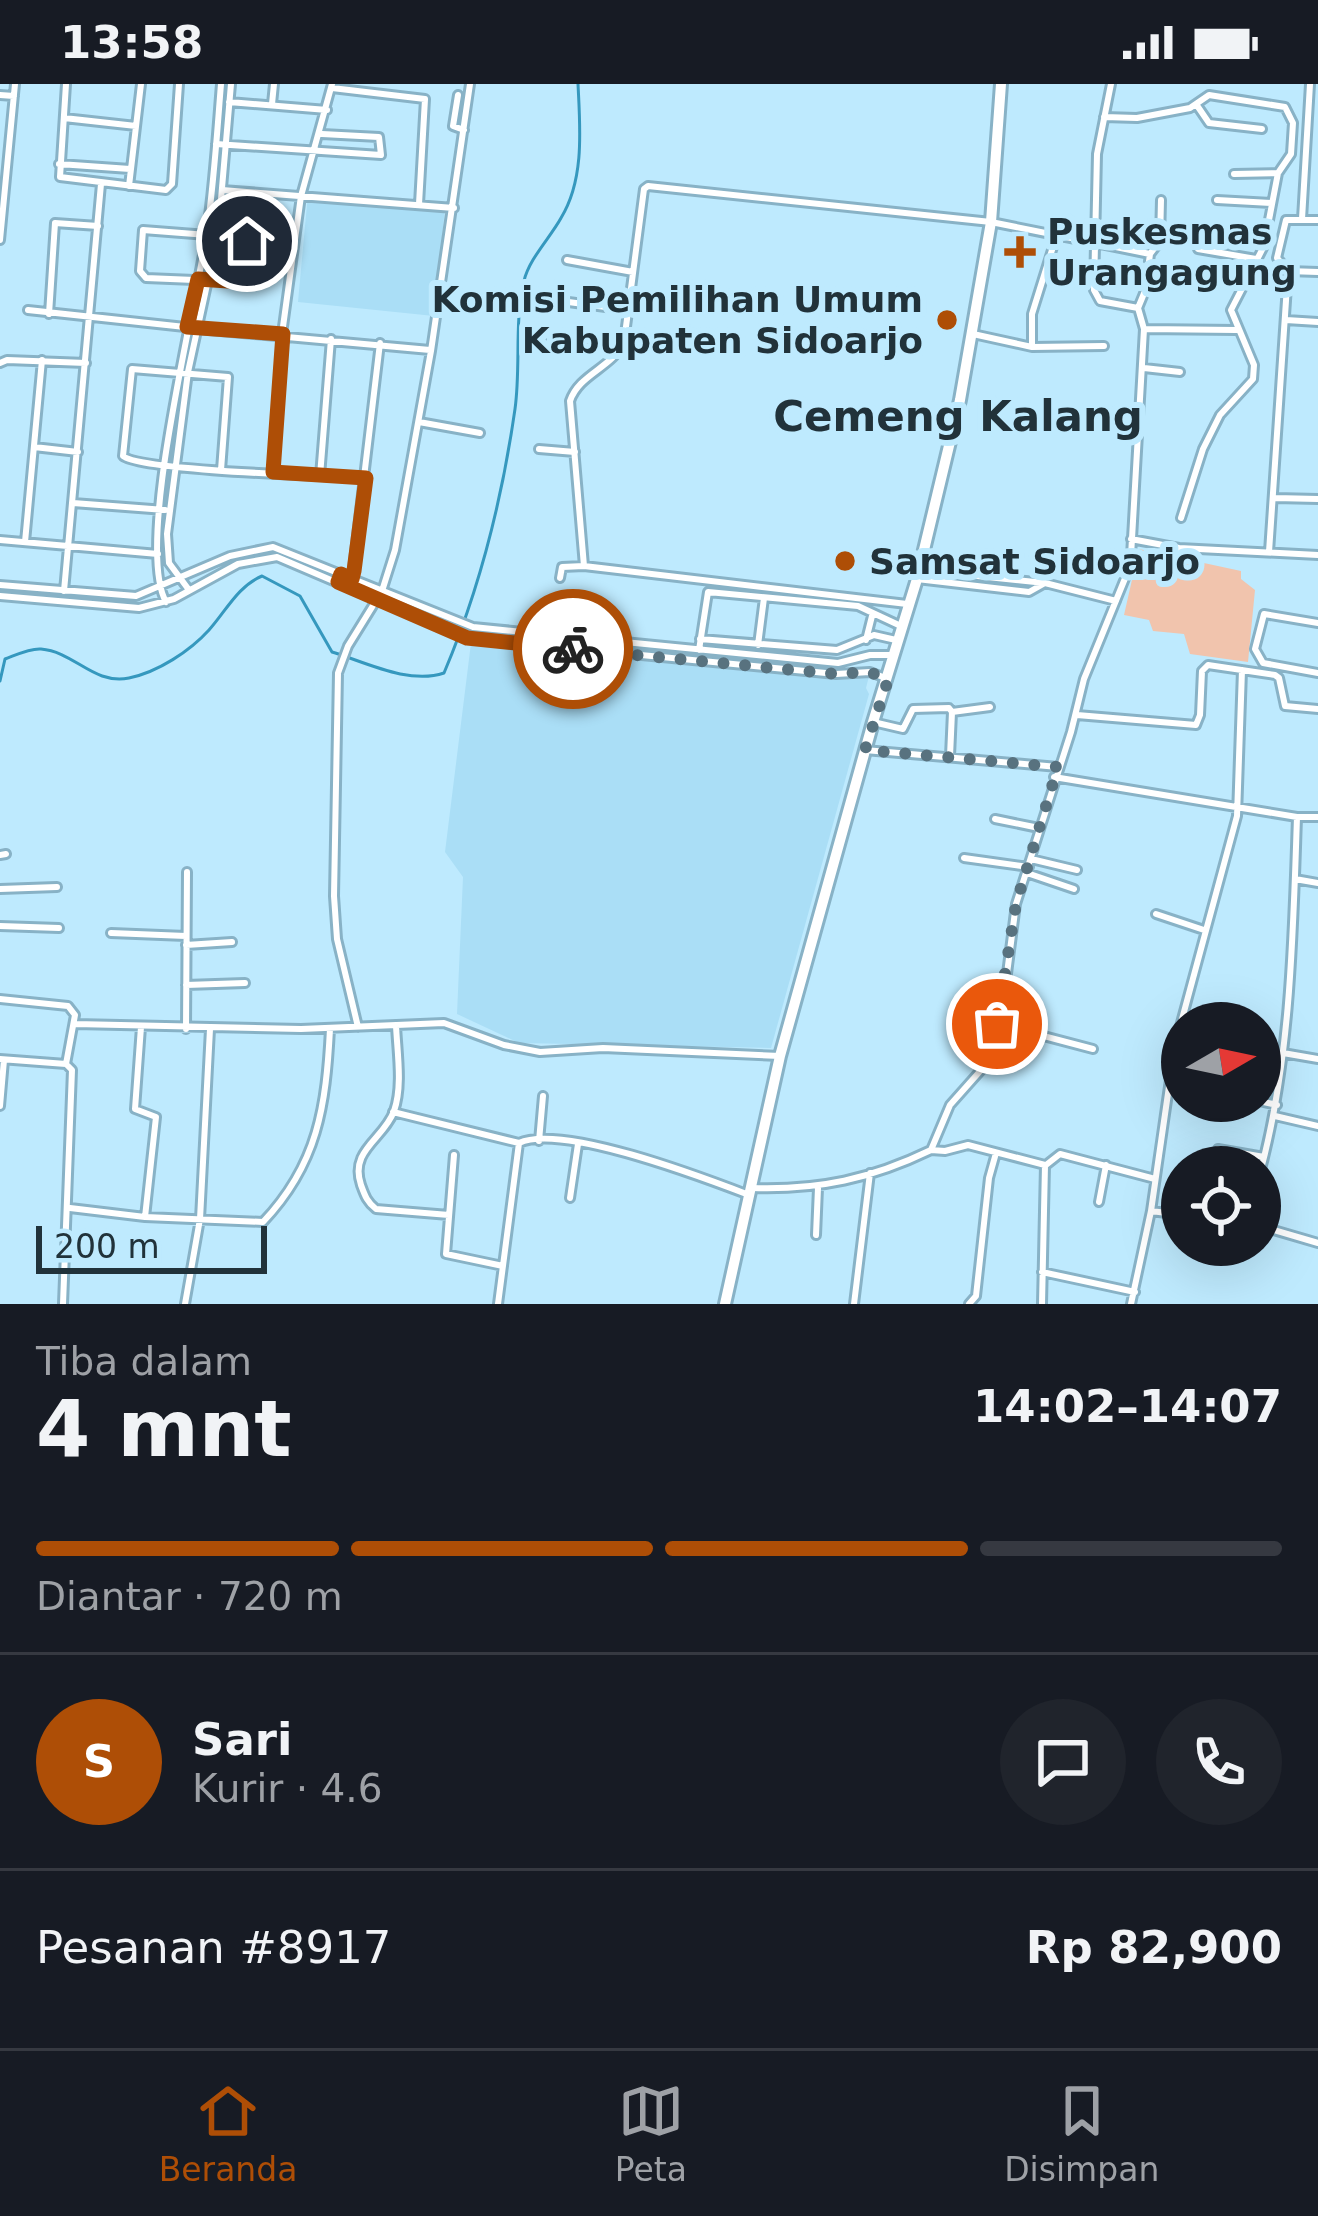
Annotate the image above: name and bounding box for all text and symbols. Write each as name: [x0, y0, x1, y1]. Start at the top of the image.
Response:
text: 13:58: [60, 16, 203, 69]
pin: [196, 190, 298, 292]
icon: home: [214, 208, 280, 274]
place label: Puskesmas Urangagung: [1047, 211, 1297, 293]
marker: Puskesmas Urangagung: [1004, 236, 1036, 268]
place label: Komisi Pemilihan Umum Kabupaten Sidoarjo: [432, 279, 923, 361]
marker: Komisi Pemilihan Umum Kabupaten Sidoarjo: [934, 307, 960, 333]
district label: Cemeng Kalang: [773, 392, 1143, 441]
place label: Samsat Sidoarjo: [869, 541, 1200, 582]
marker: Samsat Sidoarjo: [832, 548, 858, 574]
courier: [513, 589, 633, 709]
icon: bike: [540, 616, 606, 682]
pin: [946, 973, 1048, 1075]
icon: bag: [964, 991, 1030, 1057]
north arrow: [1161, 1002, 1281, 1122]
map controls: [1161, 1002, 1281, 1266]
button: locate: [1161, 1146, 1281, 1266]
scale bar: [36, 1220, 267, 1273]
text: 200 m: [54, 1227, 160, 1266]
text: Tiba dalam: [36, 1339, 252, 1384]
text: 14:02–14:07: [973, 1380, 1282, 1433]
text: 4 mnt: [36, 1384, 292, 1474]
text: Diantar · 720 m: [36, 1574, 343, 1619]
button: chat: [1000, 1699, 1126, 1825]
button: phone: [1156, 1699, 1282, 1825]
text: Sari: [192, 1713, 292, 1766]
text: S: [83, 1735, 115, 1788]
text: Kurir · 4.6: [192, 1766, 382, 1811]
text: Pesanan #8917: [36, 1921, 391, 1974]
text: Rp 82,900: [1026, 1921, 1282, 1974]
tab: Beranda: [159, 2078, 297, 2189]
tab: Peta: [615, 2078, 687, 2189]
tab: Disimpan: [1004, 2078, 1159, 2189]

